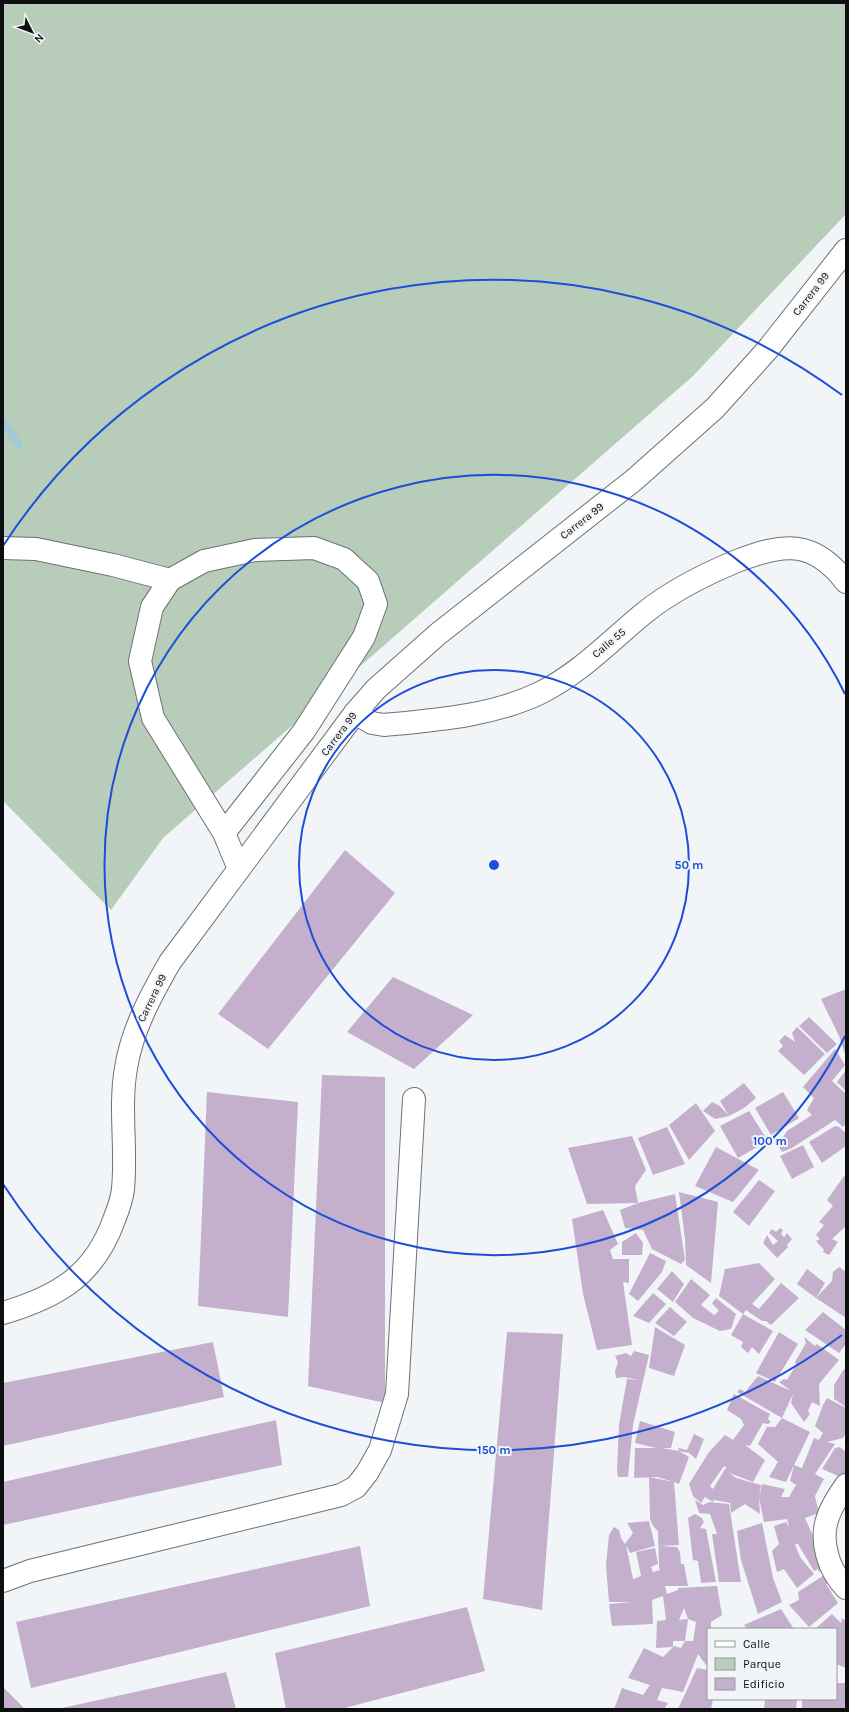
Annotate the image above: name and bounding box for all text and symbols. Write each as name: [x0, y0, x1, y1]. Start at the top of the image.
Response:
north arrow: [12, 12, 52, 52]
text: N: [32, 31, 47, 46]
street label: Carrera 99: [790, 270, 832, 318]
street label: Carrera 99: [558, 500, 606, 542]
street label: Calle 55: [590, 625, 628, 661]
street label: Carrera 99: [318, 709, 360, 759]
centre of rings: [487, 858, 501, 872]
text: 50 m: [675, 858, 704, 872]
street label: Carrera 99: [135, 972, 169, 1024]
text: 100 m: [753, 1134, 787, 1148]
text: 150 m: [477, 1443, 511, 1457]
legend: [707, 1628, 837, 1700]
text: Calle: [743, 1637, 770, 1651]
text: Parque: [743, 1657, 781, 1671]
text: Edificio: [743, 1677, 784, 1691]

